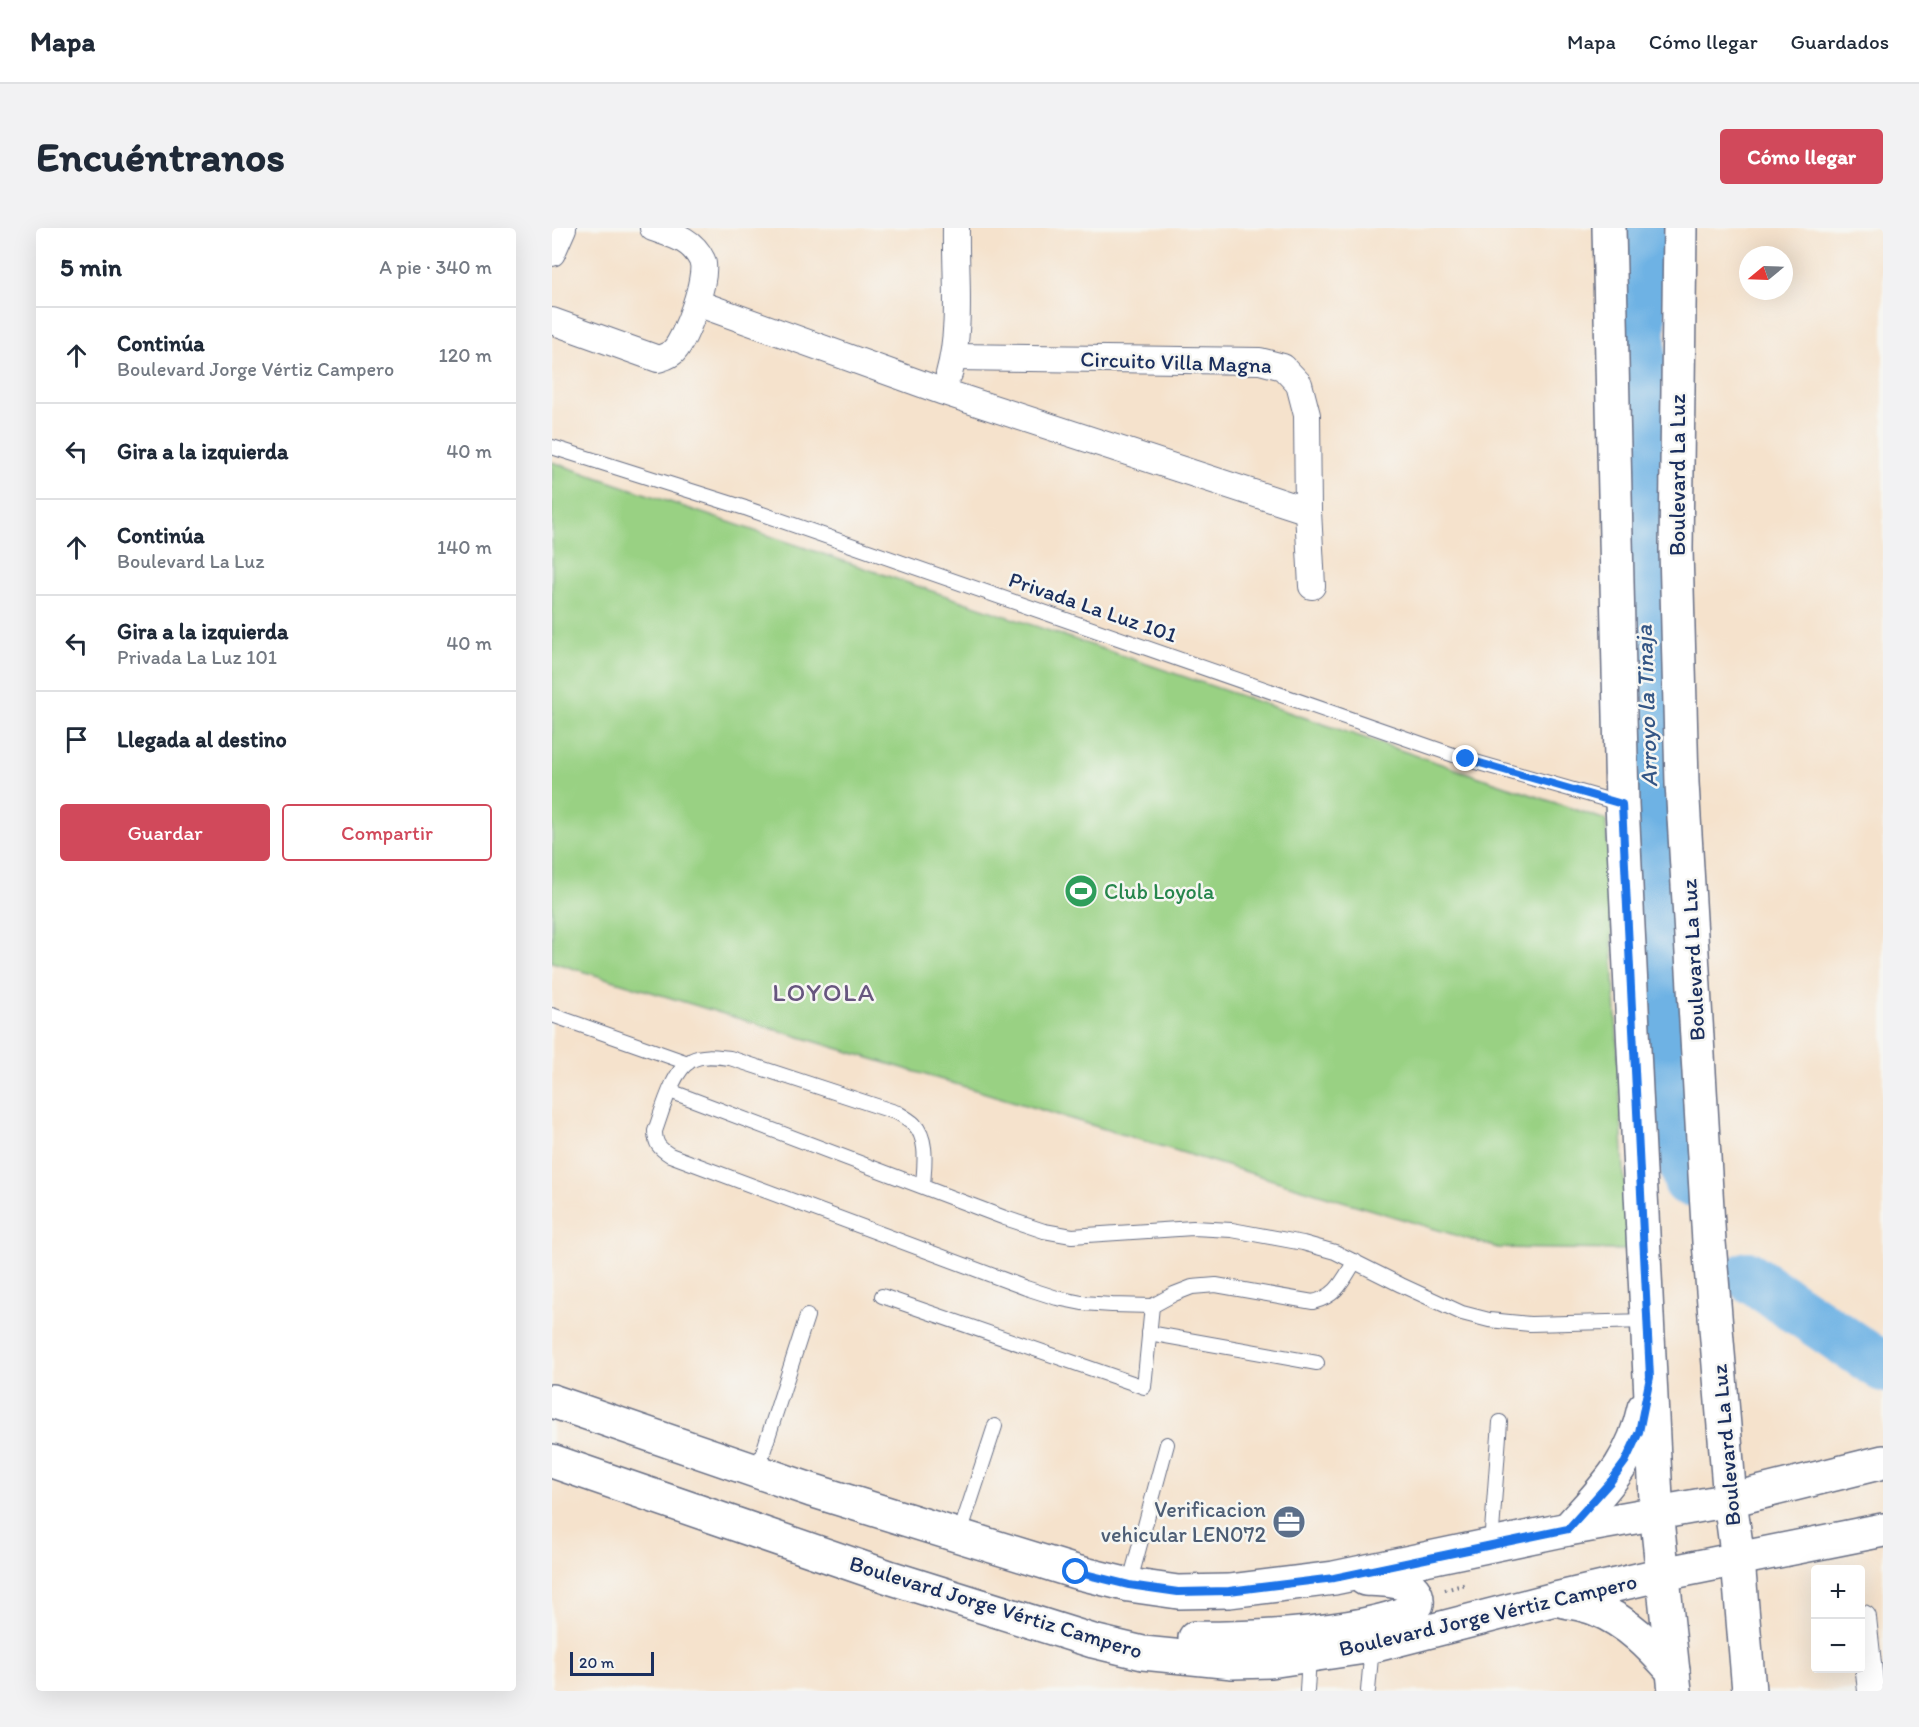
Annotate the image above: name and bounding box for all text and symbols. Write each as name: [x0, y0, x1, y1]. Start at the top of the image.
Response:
text: Mapa: [30, 24, 95, 58]
text: Mapa: [1567, 29, 1616, 54]
text: Cómo llegar: [1649, 29, 1758, 54]
text: Guardados: [1791, 29, 1889, 54]
button: Cómo llegar: [1720, 129, 1883, 184]
text: Encuéntranos: [36, 131, 285, 182]
north arrow: [1739, 246, 1793, 300]
text: 5 min: [60, 251, 122, 283]
text: A pie · 340 m: [379, 255, 492, 279]
text: Continúa: [117, 330, 205, 357]
icon: ahead: [60, 339, 93, 372]
text: 120 m: [439, 343, 492, 367]
street label: Circuito Villa Magna: [1080, 345, 1272, 379]
text: Boulevard Jorge Vértiz Campero: [117, 357, 394, 381]
street label: Boulevard La Luz: [1664, 394, 1691, 556]
icon: left: [60, 435, 93, 468]
text: Gira a la izquierda: [117, 438, 288, 465]
text: 40 m: [446, 439, 492, 463]
text: Continúa: [117, 522, 205, 549]
icon: ahead: [60, 531, 93, 564]
text: 140 m: [437, 535, 492, 559]
text: Boulevard La Luz: [117, 549, 264, 573]
street label: Privada La Luz 101: [1005, 566, 1181, 648]
text: Gira a la izquierda: [117, 618, 288, 645]
water label: Arroyo la Tinaja: [1629, 624, 1663, 788]
icon: left: [60, 627, 93, 660]
text: 40 m: [446, 631, 492, 655]
text: Privada La Luz 101: [117, 645, 277, 669]
icon: arrive: [60, 723, 93, 756]
text: Llegada al destino: [117, 726, 287, 753]
route end: [1452, 745, 1478, 771]
button: Guardar: [60, 804, 270, 861]
button: Compartir: [282, 804, 492, 861]
sports icon: Club Loyola: [1063, 873, 1099, 909]
place label: Club Loyola: [1104, 878, 1215, 905]
street label: Boulevard La Luz: [1675, 878, 1711, 1042]
district label: LOYOLA: [772, 976, 876, 1008]
street label: Boulevard La Luz: [1705, 1363, 1747, 1527]
place label: Verificacion vehicular LEN072: [1101, 1496, 1267, 1548]
office icon: Verificacion vehicular LEN072: [1271, 1504, 1307, 1540]
street label: Boulevard Jorge Vértiz Campero: [846, 1550, 1146, 1664]
route start: [1062, 1558, 1088, 1584]
map controls: [1811, 1565, 1865, 1673]
button: +: [1811, 1565, 1865, 1619]
street label: Boulevard Jorge Vértiz Campero: [1336, 1568, 1640, 1662]
button: −: [1811, 1619, 1865, 1673]
scale bar: [570, 1649, 654, 1676]
text: 20 m: [579, 1653, 614, 1672]

